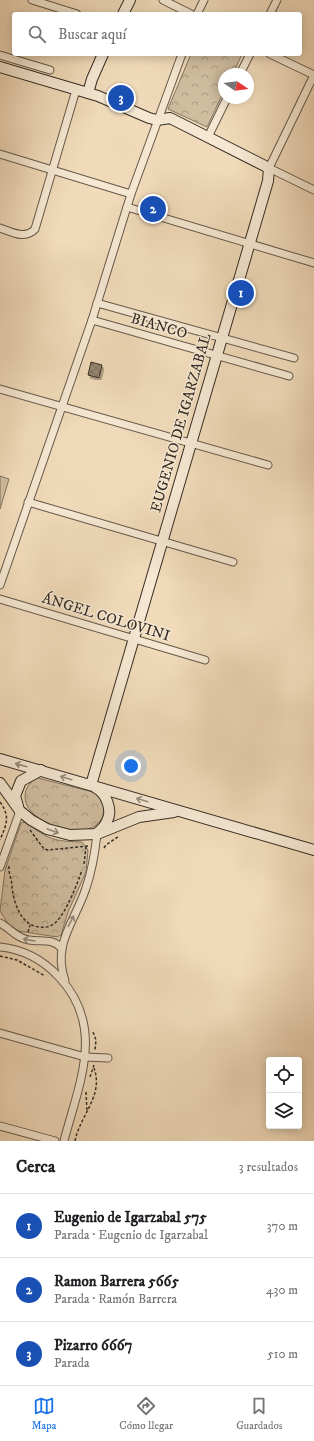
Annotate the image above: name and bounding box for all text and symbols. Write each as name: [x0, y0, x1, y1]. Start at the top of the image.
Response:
search box: [12, 12, 302, 56]
icon: search: [26, 23, 48, 45]
text: Buscar aquí: [58, 25, 126, 44]
north arrow: [218, 68, 254, 104]
pin: 3: [108, 83, 134, 113]
pin: 2: [140, 194, 166, 224]
pin: 1: [228, 278, 254, 308]
street label: BIANCO: [129, 309, 189, 343]
street label: EUGENIO DE IGARZABAL: [146, 331, 216, 515]
street label: ÁNGEL COLOVINI: [40, 588, 173, 645]
your location: [121, 756, 141, 776]
one-way arrow: [14, 760, 27, 768]
one-way arrow: [60, 774, 73, 781]
one-way arrow: [136, 796, 149, 803]
one-way arrow: [46, 827, 58, 835]
one-way arrow: [68, 915, 75, 927]
one-way arrow: [23, 936, 36, 944]
map controls: [266, 1057, 302, 1129]
button: locate: [266, 1057, 302, 1093]
button: layers: [266, 1093, 302, 1129]
text: Cerca: [16, 1156, 55, 1178]
text: 3 resultados: [239, 1159, 298, 1175]
text: Eugenio de Igarzabal 575: [54, 1208, 207, 1227]
text: 1: [27, 1218, 31, 1234]
text: 370 m: [267, 1218, 298, 1234]
text: Parada · Eugenio de Igarzabal: [54, 1227, 208, 1243]
text: Ramon Barrera 5665: [54, 1272, 179, 1291]
text: 2: [26, 1282, 32, 1298]
text: 430 m: [266, 1282, 298, 1298]
text: Parada · Ramón Barrera: [54, 1291, 177, 1307]
text: Pizarro 6667: [54, 1336, 132, 1355]
text: 3: [27, 1346, 31, 1362]
text: 510 m: [267, 1346, 298, 1362]
text: Parada: [54, 1355, 89, 1371]
tab: Mapa: [31, 1395, 56, 1433]
tab: Cómo llegar: [119, 1395, 173, 1433]
tab: Guardados: [236, 1395, 283, 1433]

